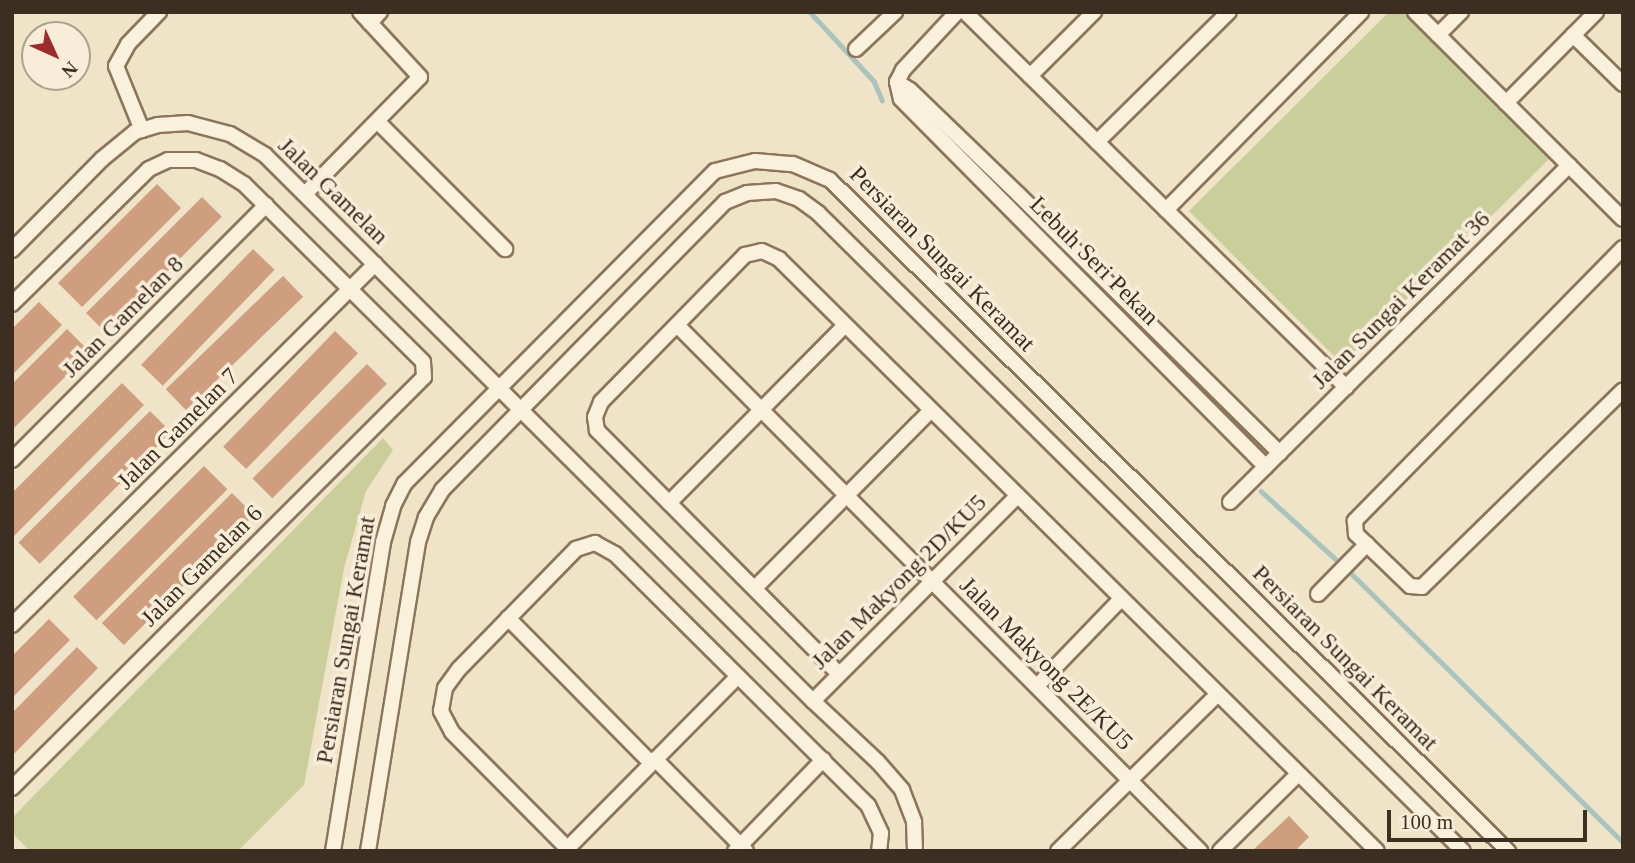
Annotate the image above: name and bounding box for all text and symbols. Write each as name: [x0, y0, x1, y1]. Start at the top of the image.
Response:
north arrow: [21, 21, 91, 91]
text: N: [58, 58, 82, 82]
street label: Jalan Gamelan: [272, 131, 394, 251]
street label: Persiaran Sungai Keramat: [843, 160, 1041, 358]
street label: Lebuh Seri Pekan: [1023, 190, 1165, 332]
street label: Jalan Sungai Keramat 36: [1306, 205, 1496, 395]
street label: Jalan Gamelan 8: [56, 250, 190, 384]
street label: Jalan Gamelan 7: [111, 362, 245, 496]
street label: Jalan Makyong 2D/KU5: [805, 488, 993, 676]
street label: Jalan Gamelan 6: [135, 499, 269, 633]
street label: Persiaran Sungai Keramat: [310, 514, 382, 766]
street label: Persiaran Sungai Keramat: [1246, 559, 1444, 757]
street label: Jalan Makyong 2E/KU5: [953, 571, 1139, 757]
scale bar: [1390, 796, 1590, 840]
text: 100 m: [1400, 810, 1453, 834]

